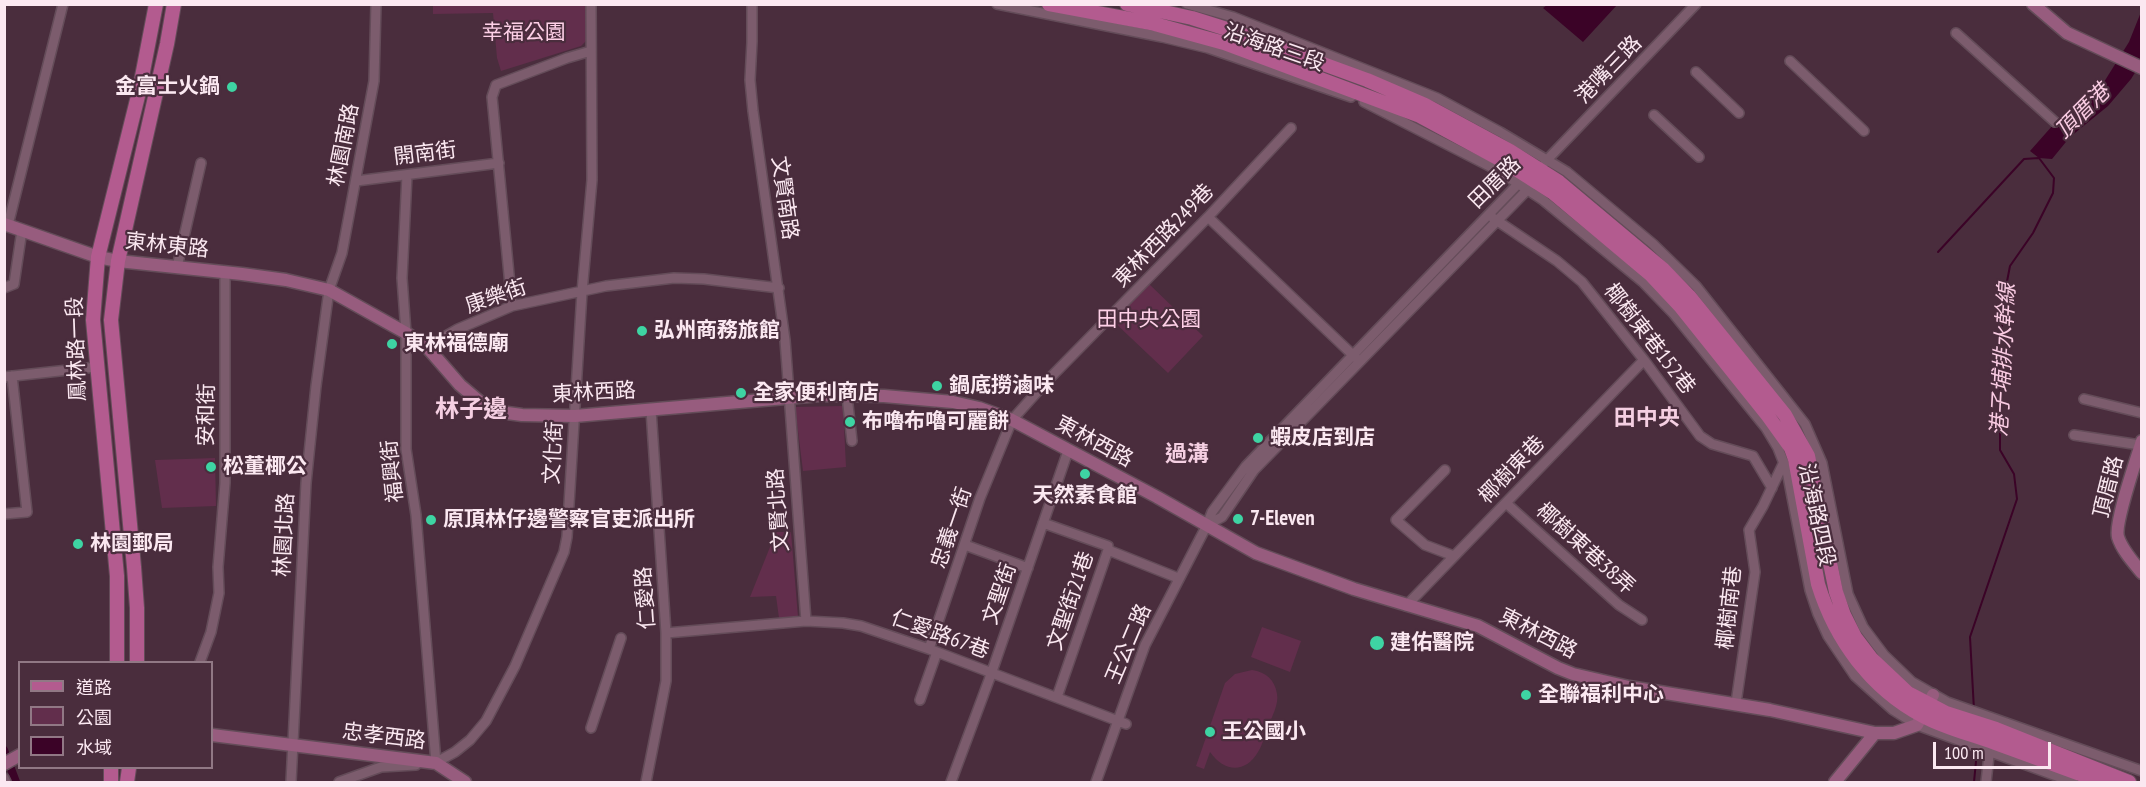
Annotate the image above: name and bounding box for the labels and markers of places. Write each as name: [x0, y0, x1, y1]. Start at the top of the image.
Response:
place label: 金富士火鍋: [115, 74, 220, 100]
marker: 金富士火鍋: [225, 80, 239, 94]
place label: 弘州商務旅館: [654, 318, 780, 344]
marker: 弘州商務旅館: [635, 324, 649, 338]
place label: 東林福德廟: [404, 331, 509, 357]
marker: 東林福德廟: [385, 337, 399, 351]
place label: 鍋底撈滷味: [949, 373, 1054, 399]
marker: 鍋底撈滷味: [930, 379, 944, 393]
place label: 全家便利商店: [753, 380, 879, 406]
marker: 全家便利商店: [734, 386, 748, 400]
place label: 布嚕布嚕可麗餅: [862, 409, 1009, 435]
marker: 布嚕布嚕可麗餅: [843, 415, 857, 429]
place label: 蝦皮店到店: [1270, 425, 1375, 451]
marker: 蝦皮店到店: [1251, 431, 1265, 445]
place label: 松董椰公: [223, 454, 307, 480]
marker: 松董椰公: [204, 460, 218, 474]
marker: 天然素食館: [1078, 467, 1092, 481]
place label: 天然素食館: [1033, 483, 1137, 509]
place label: 7-Eleven: [1250, 506, 1315, 532]
place label: 原頂林仔邊警察官吏派出所: [443, 507, 695, 533]
marker: 7-Eleven: [1231, 512, 1245, 526]
marker: 原頂林仔邊警察官吏派出所: [424, 513, 438, 527]
place label: 林園郵局: [90, 531, 174, 557]
marker: 林園郵局: [71, 537, 85, 551]
place label: 建佑醫院: [1390, 630, 1474, 656]
marker: 建佑醫院: [1368, 634, 1386, 652]
place label: 全聯福利中心: [1538, 682, 1664, 708]
marker: 全聯福利中心: [1519, 688, 1533, 702]
place label: 王公國小: [1222, 719, 1306, 745]
marker: 王公國小: [1203, 725, 1217, 739]

